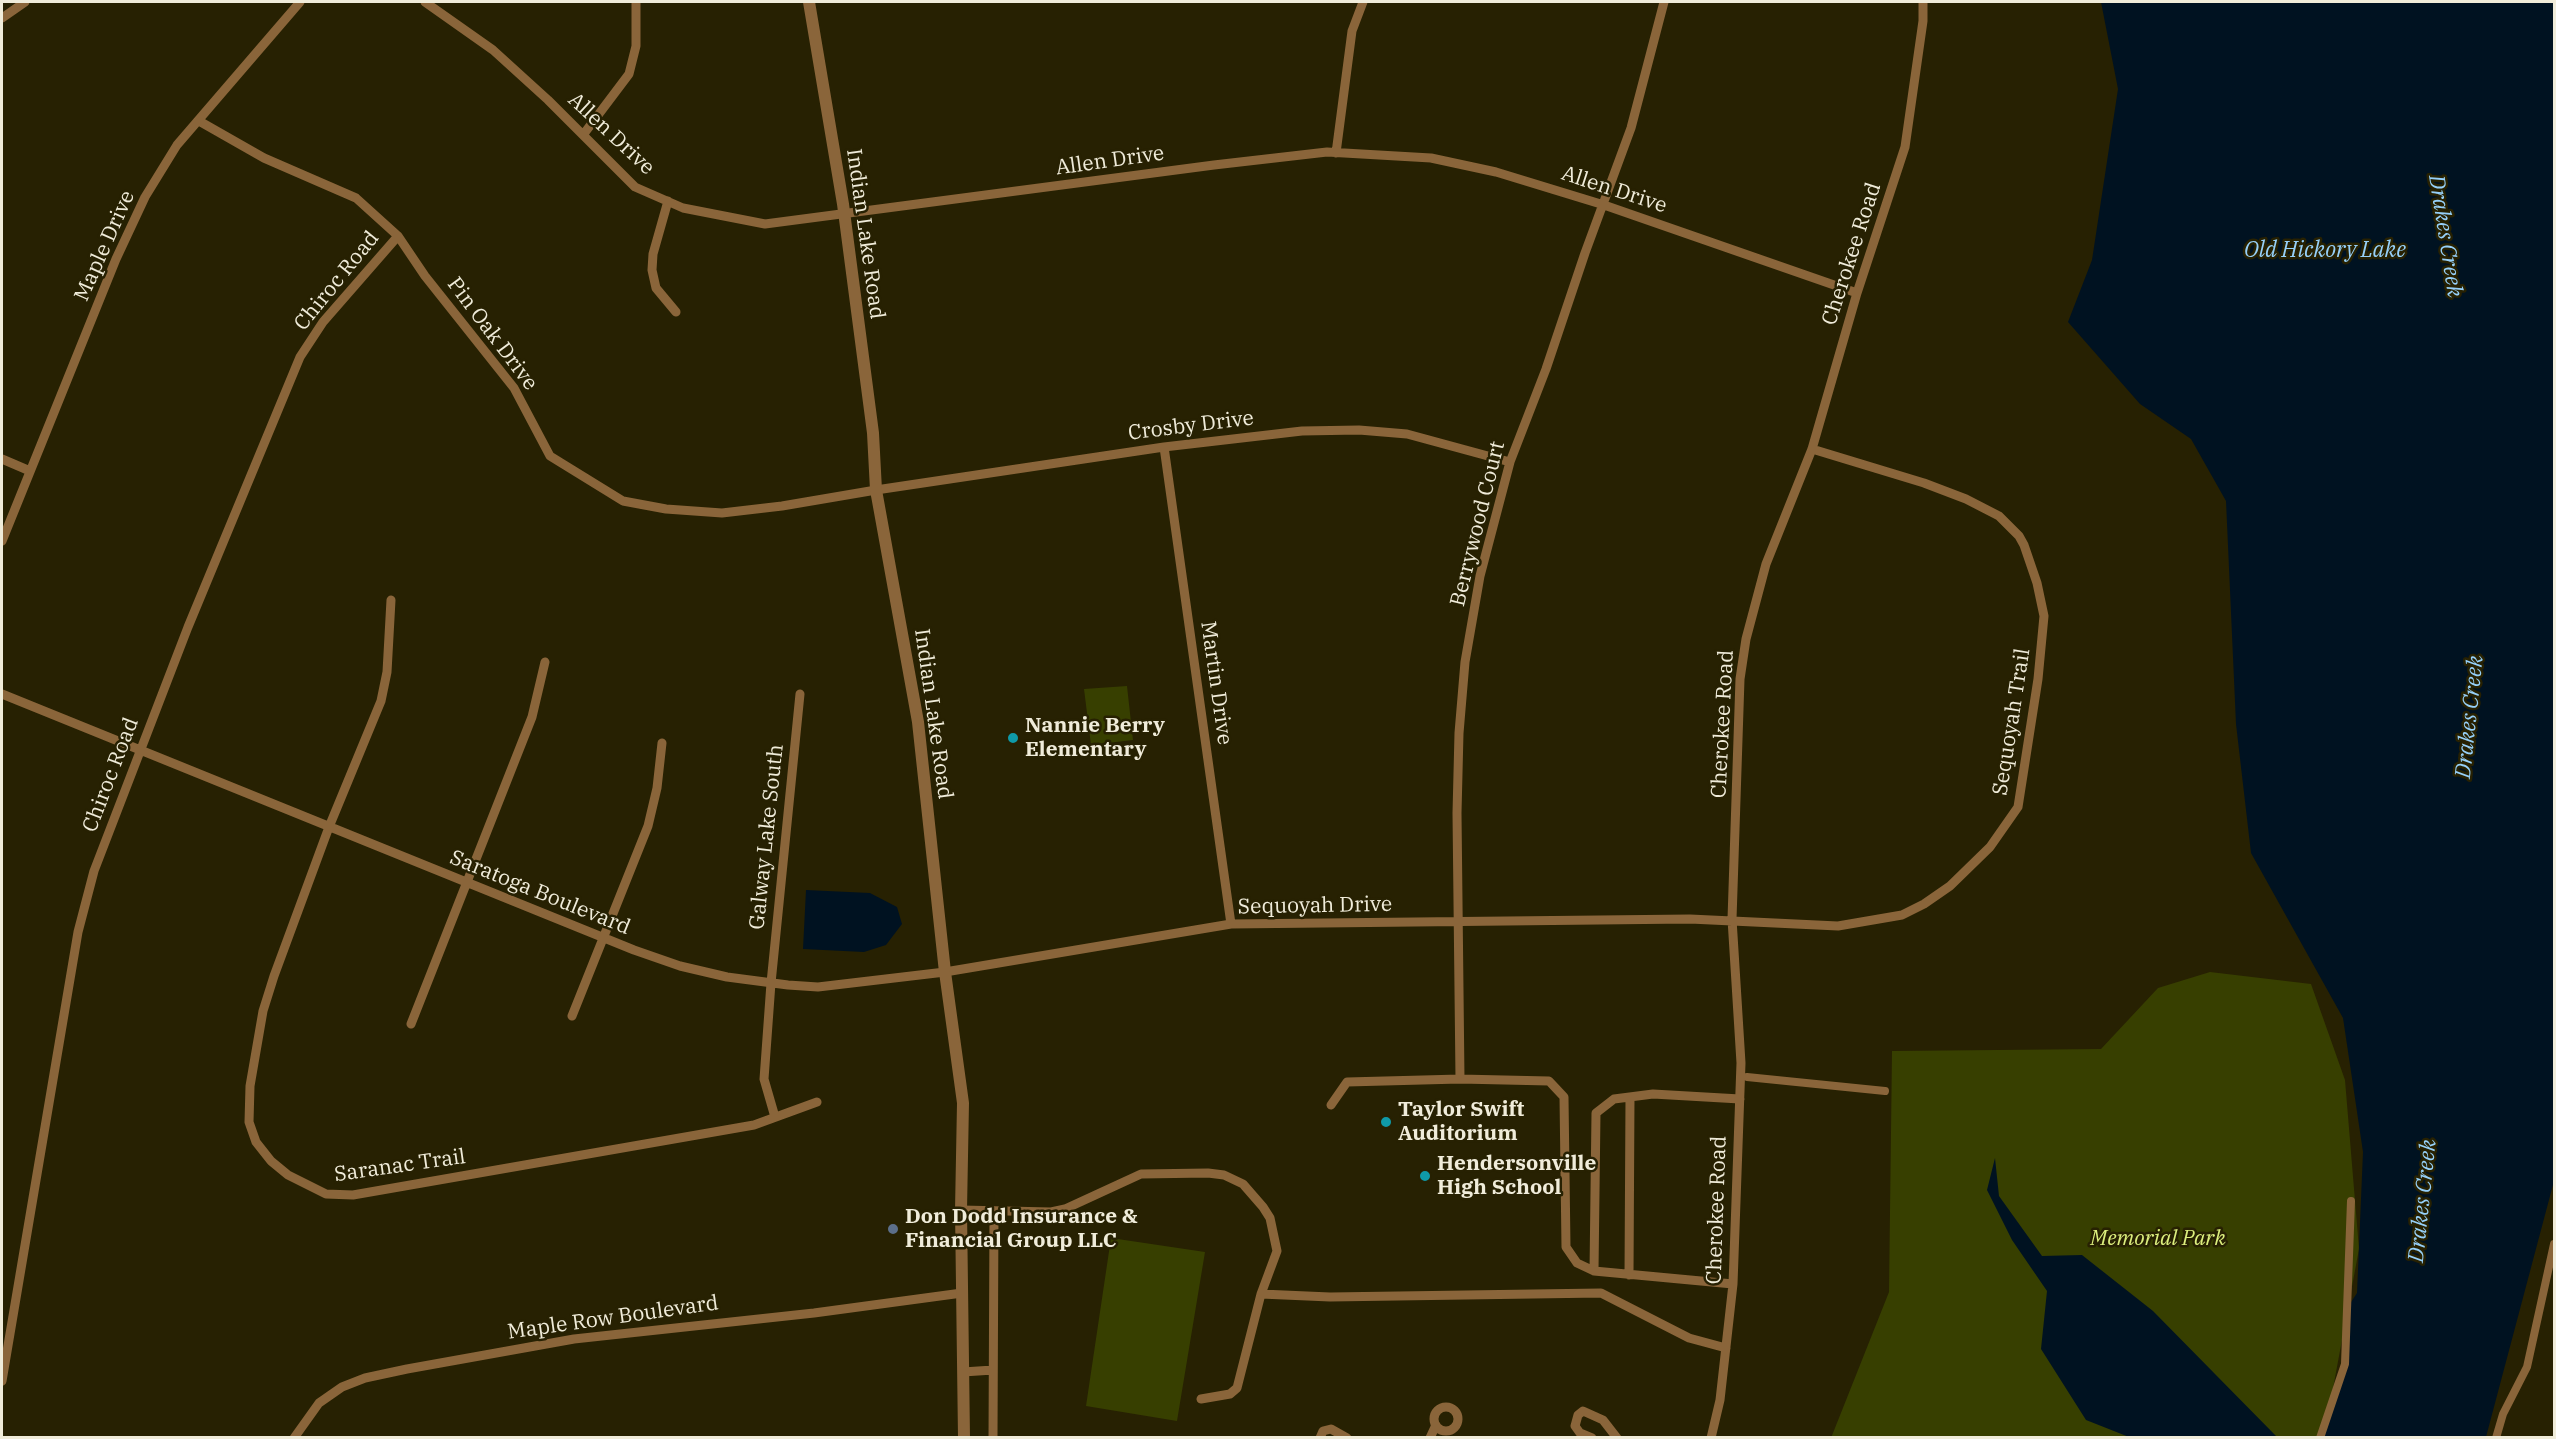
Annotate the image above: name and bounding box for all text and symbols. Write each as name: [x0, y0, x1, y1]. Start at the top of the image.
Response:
street label: Allen Drive: [562, 87, 660, 181]
street label: Allen Drive: [1054, 141, 1166, 181]
street label: Indian Lake Road: [841, 147, 889, 321]
street label: Allen Drive: [1558, 161, 1670, 219]
water label: Drakes Creek: [2422, 173, 2468, 299]
street label: Cherokee Road: [1817, 179, 1887, 329]
street label: Maple Drive: [69, 187, 141, 305]
street label: Chiroc Road: [289, 226, 385, 336]
water label: Old Hickory Lake: [2244, 238, 2406, 264]
street label: Pin Oak Drive: [441, 273, 543, 395]
street label: Crosby Drive: [1127, 406, 1255, 446]
street label: Berrywood Court: [1445, 439, 1511, 609]
street label: Martin Drive: [1195, 620, 1237, 746]
street label: Indian Lake Road: [909, 627, 957, 801]
street label: Sequoyah Trail: [1988, 647, 2036, 797]
street label: Cherokee Road: [1707, 649, 1739, 799]
water label: Drakes Creek: [2450, 654, 2490, 780]
place label: Nannie Berry Elementary: [1025, 713, 1165, 763]
street label: Chiroc Road: [78, 714, 144, 836]
marker: Nannie Berry Elementary: [1006, 731, 1020, 745]
street label: Galway Lake South: [745, 743, 789, 931]
street label: Saratoga Boulevard: [446, 845, 634, 941]
street label: Sequoyah Drive: [1238, 892, 1392, 920]
place label: Taylor Swift Auditorium: [1398, 1097, 1524, 1147]
marker: Taylor Swift Auditorium: [1379, 1115, 1393, 1129]
street label: Cherokee Road: [1702, 1135, 1732, 1285]
water label: Drakes Creek: [2403, 1138, 2443, 1264]
street label: Saranac Trail: [333, 1144, 467, 1188]
place label: Hendersonville High School: [1437, 1151, 1596, 1201]
marker: Hendersonville High School: [1418, 1169, 1432, 1183]
place label: Don Dodd Insurance & Financial Group LLC: [905, 1204, 1138, 1254]
marker: Don Dodd Insurance & Financial Group LLC: [886, 1222, 900, 1236]
park label: Memorial Park: [2090, 1226, 2226, 1252]
street label: Maple Row Boulevard: [506, 1291, 720, 1345]

